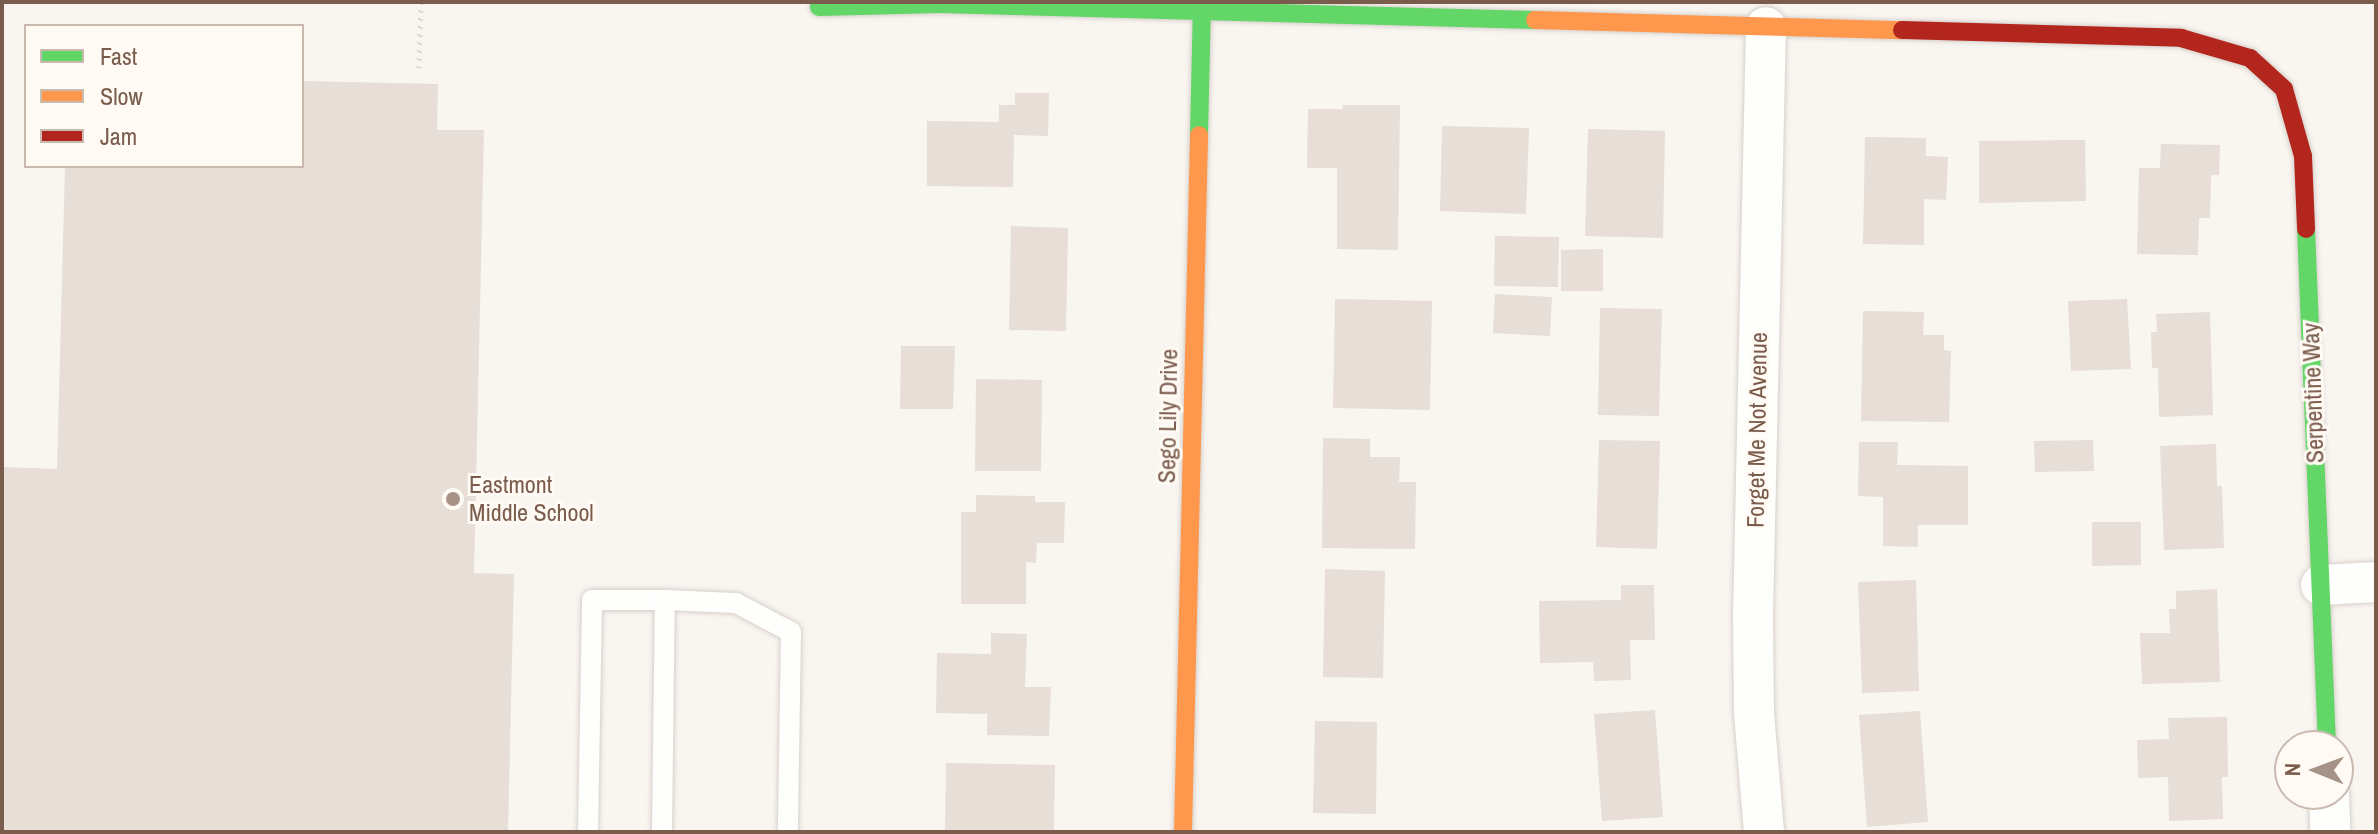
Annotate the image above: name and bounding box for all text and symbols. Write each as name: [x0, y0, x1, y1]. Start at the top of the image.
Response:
legend: [24, 24, 304, 168]
text: Fast: [100, 40, 137, 72]
text: Slow: [100, 80, 143, 112]
text: Jam: [100, 120, 137, 152]
street label: Serpentine Way: [2296, 322, 2330, 464]
street label: Forget Me Not Avenue: [1741, 331, 1773, 529]
street label: Sego Lily Drive: [1152, 348, 1184, 484]
place label: Eastmont Middle School: [469, 471, 594, 527]
marker: Eastmont Middle School: [444, 490, 462, 508]
north arrow: [2274, 730, 2354, 810]
text: N: [2277, 763, 2307, 776]

